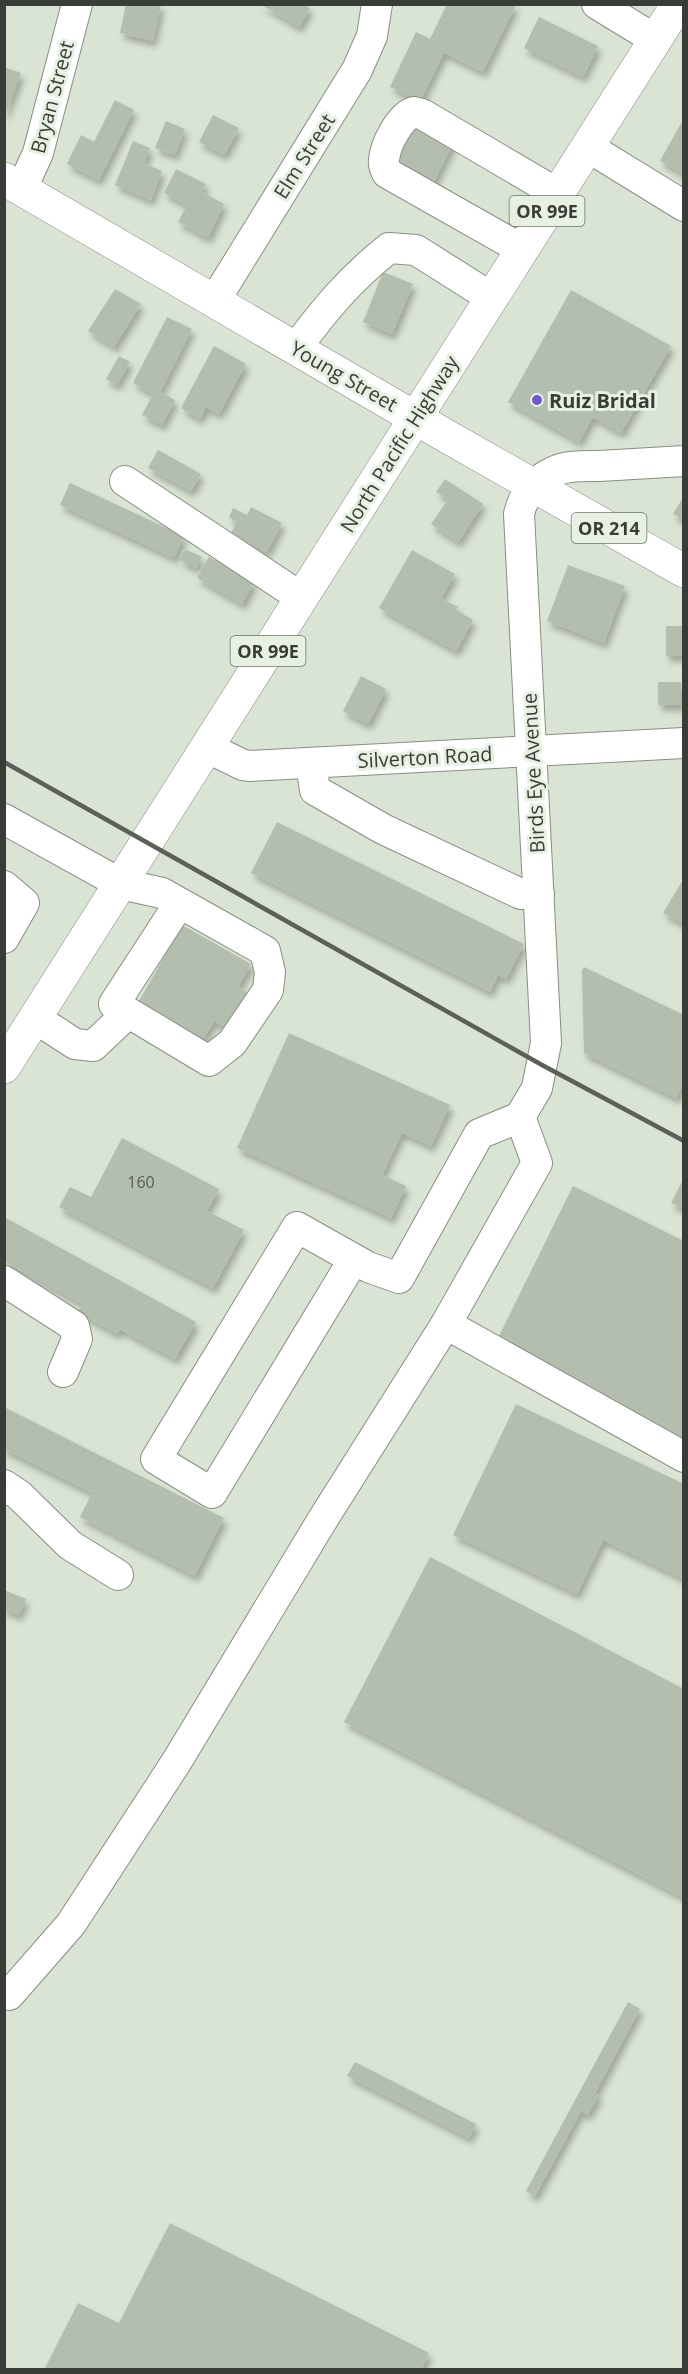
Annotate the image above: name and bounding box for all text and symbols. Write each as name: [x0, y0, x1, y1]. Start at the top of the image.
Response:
street label: Bryan Street: [24, 38, 80, 156]
street label: Elm Street: [267, 108, 341, 204]
road number: OR 99E: [510, 196, 584, 226]
street label: Young Street: [285, 334, 403, 418]
street label: North Pacific Highway: [334, 350, 465, 538]
place label: Ruiz Bridal: [549, 387, 656, 414]
marker: Ruiz Bridal: [530, 393, 544, 407]
road number: OR 214: [572, 513, 646, 543]
road number: OR 99E: [230, 636, 306, 666]
street label: Birds Eye Avenue: [515, 692, 551, 854]
street label: Silverton Road: [357, 740, 493, 774]
house number: 160: [127, 1171, 155, 1193]

